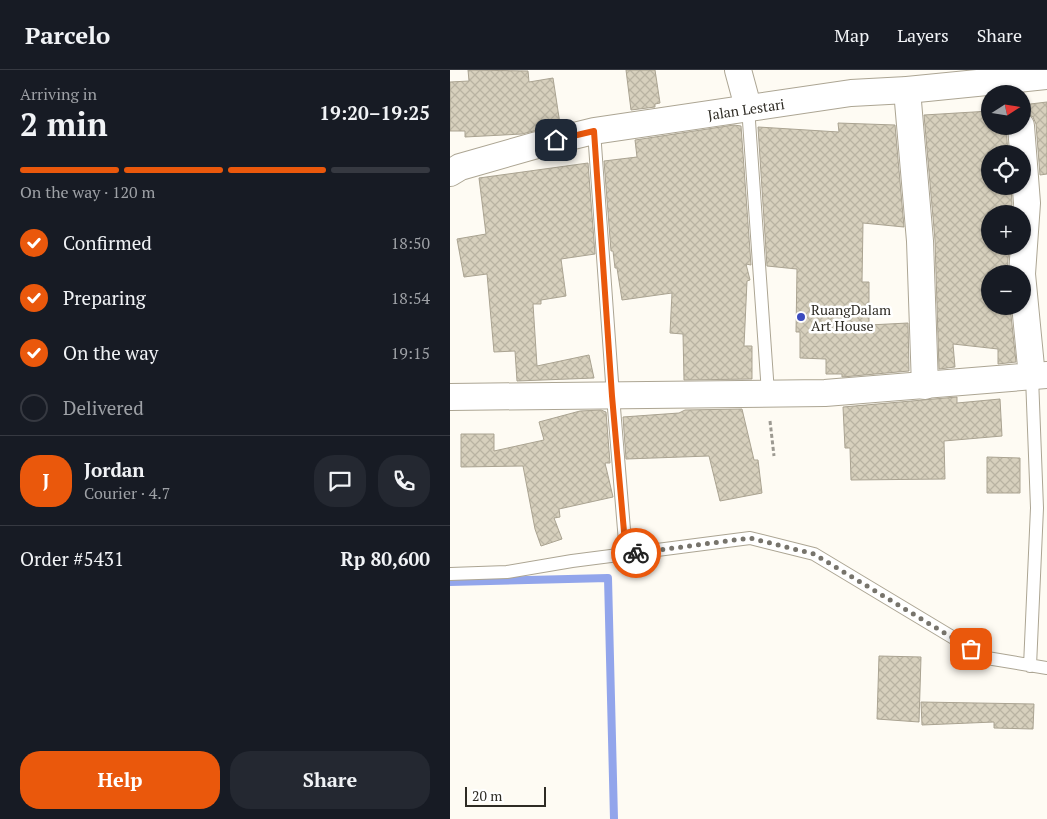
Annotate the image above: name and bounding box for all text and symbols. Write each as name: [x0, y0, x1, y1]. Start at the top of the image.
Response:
text: Parcelo: [25, 19, 110, 51]
text: Map: [834, 23, 869, 47]
text: Layers: [897, 23, 949, 47]
text: Share: [977, 23, 1022, 47]
text: Arriving in: [20, 83, 97, 105]
north arrow: [981, 85, 1031, 135]
map controls: [981, 85, 1031, 315]
street label: Jalan Lestari: [706, 93, 786, 124]
text: 19:20–19:25: [319, 100, 430, 125]
text: 2 min: [20, 103, 108, 145]
pin: [535, 119, 577, 161]
icon: home: [542, 126, 570, 154]
button: locate: [981, 145, 1031, 195]
text: On the way · 120 m: [20, 181, 155, 203]
button: +: [981, 205, 1031, 255]
icon: check: [20, 229, 48, 257]
text: Confirmed: [63, 230, 152, 255]
text: 18:50: [391, 232, 430, 254]
button: −: [981, 265, 1031, 315]
icon: check: [20, 284, 48, 312]
text: Preparing: [63, 285, 146, 310]
text: 18:54: [391, 287, 430, 309]
place label: RuangDalam Art House: [811, 300, 891, 335]
marker: RuangDalam Art House: [795, 311, 807, 323]
icon: check: [20, 339, 48, 367]
text: On the way: [63, 340, 158, 365]
text: 19:15: [391, 342, 430, 364]
text: Delivered: [63, 395, 144, 420]
button: chat: [314, 455, 366, 507]
button: phone: [378, 455, 430, 507]
text: Jordan: [84, 457, 145, 482]
text: J: [43, 468, 49, 493]
text: Courier · 4.7: [84, 482, 170, 504]
courier: [611, 528, 661, 578]
icon: bike: [622, 539, 650, 567]
text: Order #5431: [20, 546, 124, 571]
text: Rp 80,600: [341, 546, 430, 571]
pin: [950, 628, 992, 670]
icon: bag: [957, 635, 985, 663]
button: Help: [20, 751, 220, 809]
button: Share: [230, 751, 430, 809]
scale bar: [465, 784, 546, 807]
text: 20 m: [472, 786, 502, 805]

